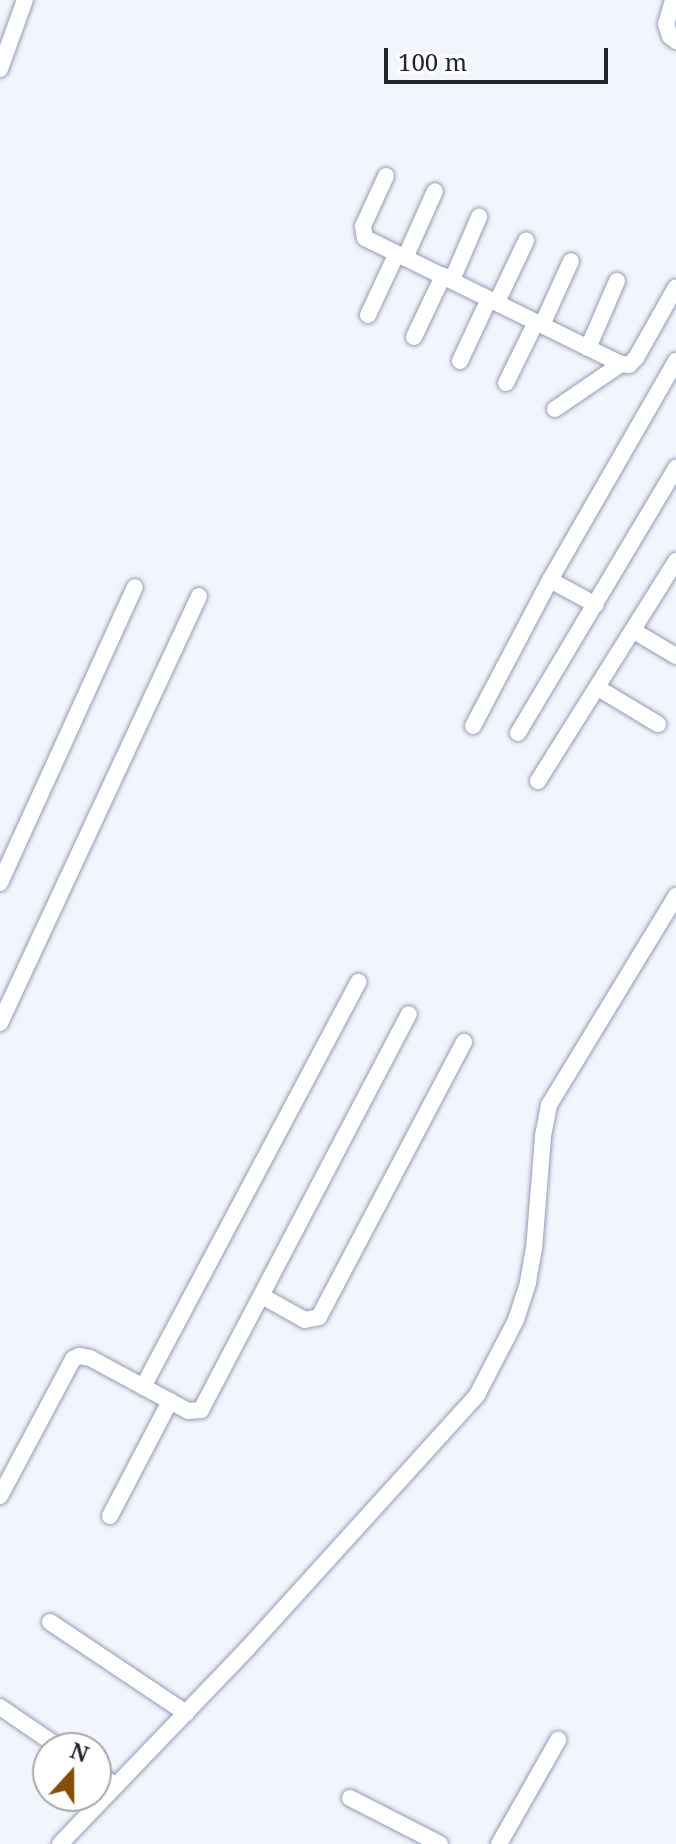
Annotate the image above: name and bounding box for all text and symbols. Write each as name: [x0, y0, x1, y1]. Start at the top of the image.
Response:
scale bar: [388, 32, 612, 82]
text: 100 m: [398, 45, 467, 78]
north arrow: [32, 1732, 112, 1812]
text: N: [66, 1734, 93, 1769]

